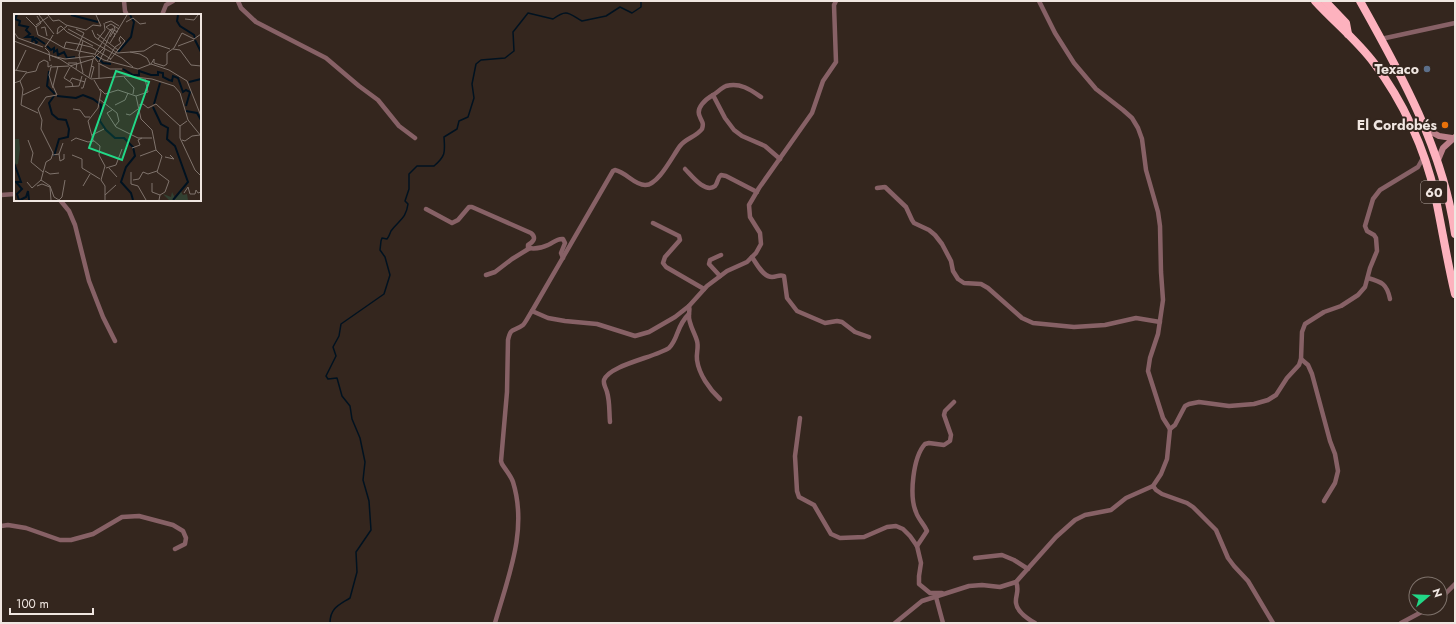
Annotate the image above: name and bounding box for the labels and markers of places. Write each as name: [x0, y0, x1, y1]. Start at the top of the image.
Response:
place label: Texaco: [1375, 59, 1419, 79]
marker: Texaco: [1422, 64, 1432, 74]
place label: El Cordobés: [1357, 115, 1438, 135]
marker: El Cordobés: [1440, 120, 1450, 130]

